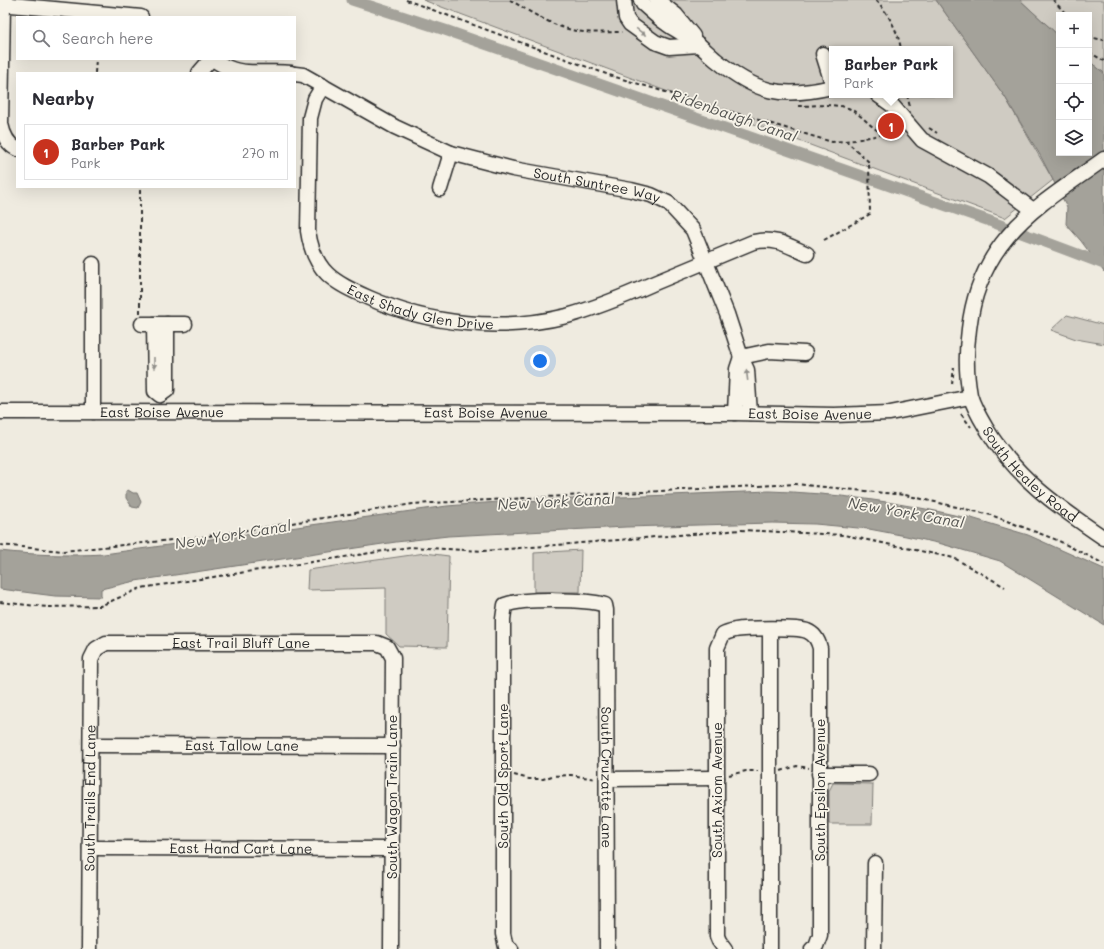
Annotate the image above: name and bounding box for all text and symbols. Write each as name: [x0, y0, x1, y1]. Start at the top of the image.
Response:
map controls: [1056, 12, 1092, 156]
button: +: [1056, 12, 1092, 48]
search box: [16, 16, 296, 60]
icon: search: [30, 27, 52, 49]
text: Search here: [62, 28, 153, 48]
one-way arrow: [635, 28, 646, 36]
popup: [829, 46, 953, 98]
button: −: [1056, 48, 1092, 84]
text: Barber Park: [844, 54, 938, 74]
text: Park: [844, 74, 873, 91]
water label: Ridenbaugh Canal: [669, 84, 800, 146]
button: locate: [1056, 84, 1092, 120]
text: Nearby: [32, 87, 94, 109]
pin: 1: [878, 111, 904, 141]
button: layers: [1056, 120, 1092, 156]
text: Barber Park: [71, 134, 165, 154]
text: 1: [43, 144, 49, 161]
text: 270 m: [242, 144, 279, 161]
text: Park: [71, 154, 100, 171]
street label: South Suntree Way: [532, 163, 664, 207]
street label: East Shady Glen Drive: [344, 279, 494, 334]
your location: [530, 351, 550, 371]
one-way arrow: [151, 357, 157, 370]
one-way arrow: [744, 368, 750, 381]
street label: East Boise Avenue: [100, 402, 224, 421]
street label: East Boise Avenue: [424, 403, 548, 422]
street label: East Boise Avenue: [748, 403, 872, 424]
street label: South Healey Road: [978, 423, 1082, 526]
water label: New York Canal: [497, 488, 615, 514]
water label: New York Canal: [847, 492, 966, 532]
water label: New York Canal: [173, 515, 293, 553]
street label: East Trail Bluff Lane: [172, 633, 310, 652]
street label: South Old Sport Lane: [493, 703, 512, 849]
street label: South Cruzatte Lane: [597, 706, 617, 848]
street label: South Wagon Train Lane: [382, 715, 401, 879]
street label: South Epsilon Avenue: [810, 719, 829, 861]
street label: South Axiom Avenue: [707, 722, 726, 858]
street label: South Trails End Lane: [80, 725, 100, 871]
street label: East Tallow Lane: [185, 735, 299, 755]
street label: East Hand Cart Lane: [169, 838, 313, 858]

